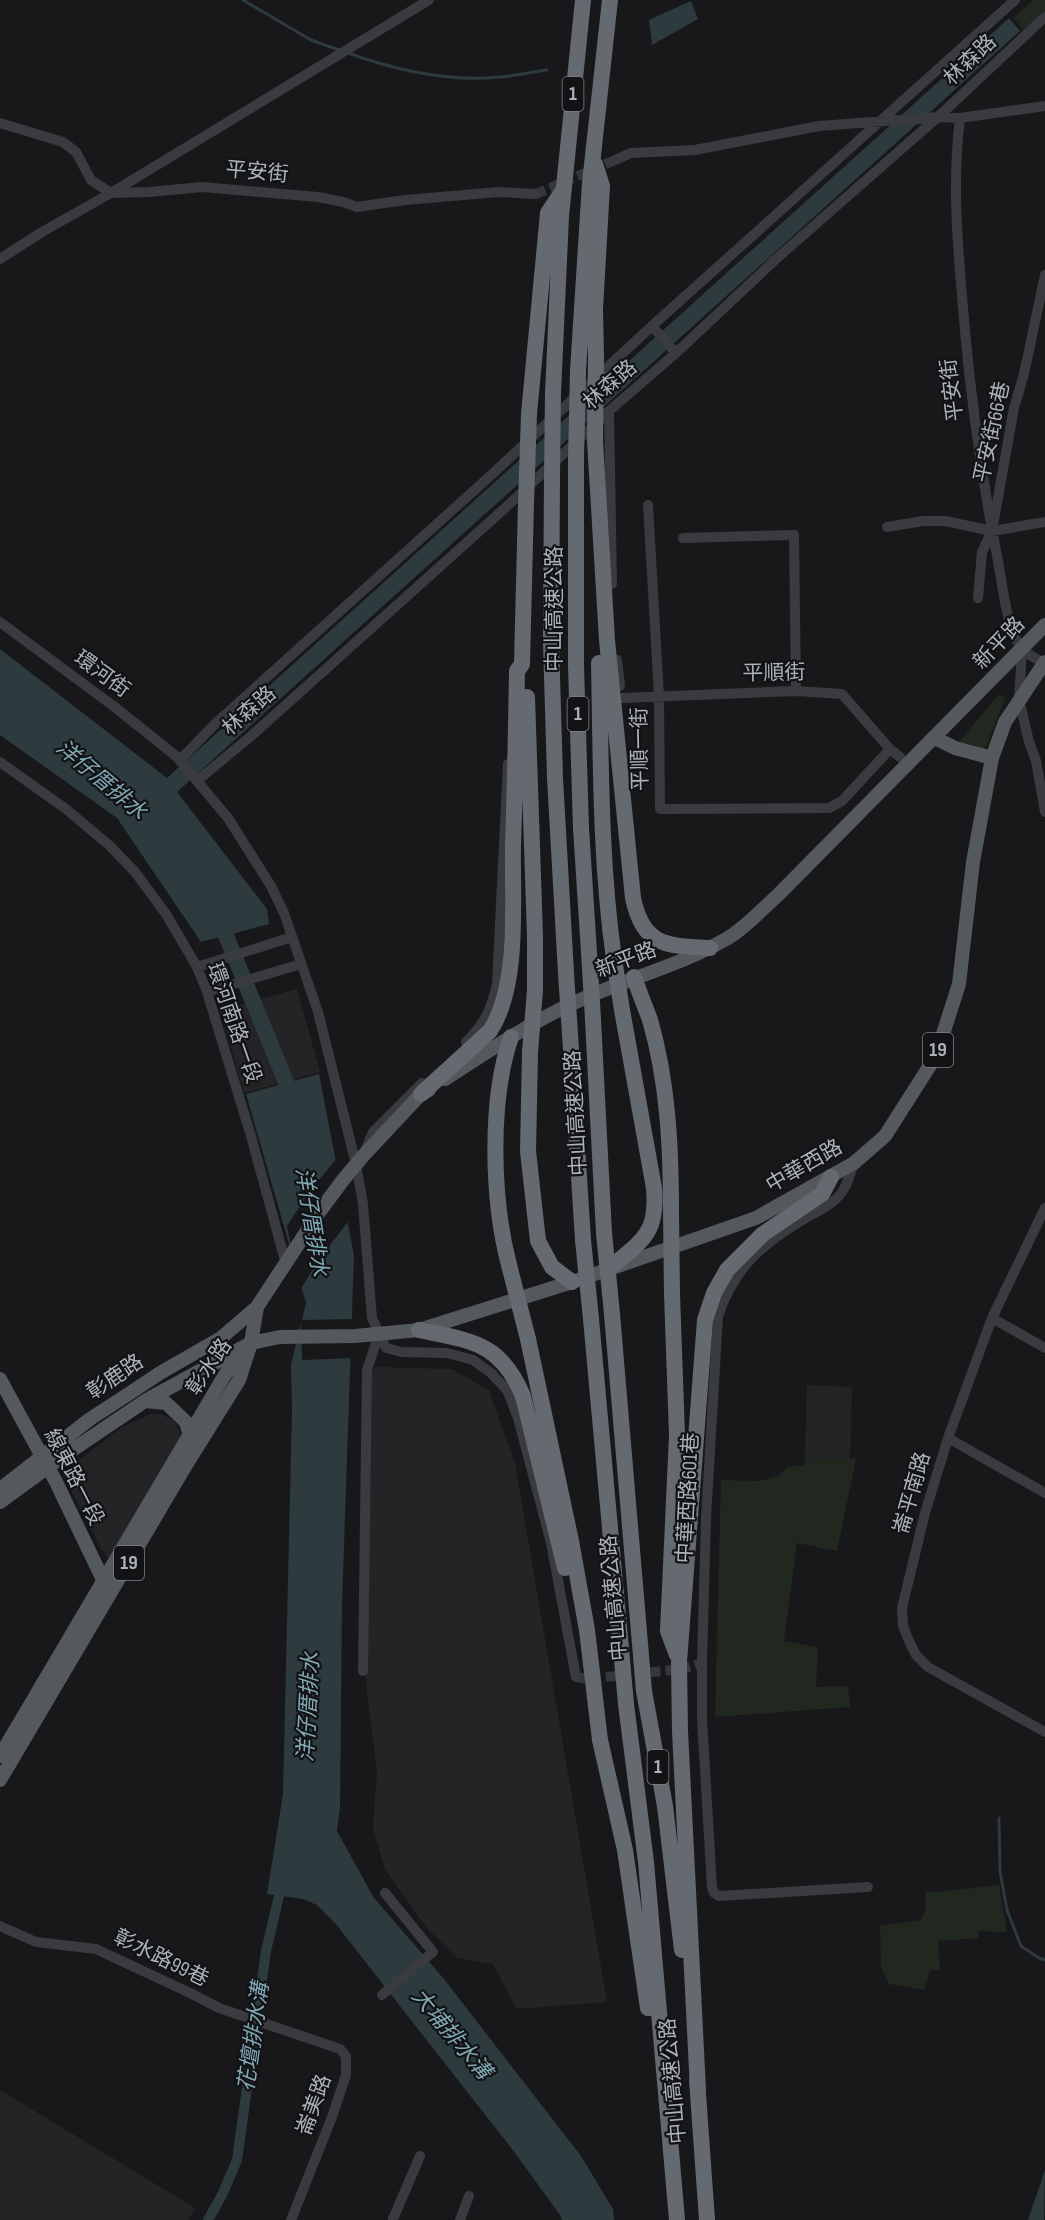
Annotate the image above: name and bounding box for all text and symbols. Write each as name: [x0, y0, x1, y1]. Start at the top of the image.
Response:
street label: 林森路: [938, 29, 1002, 91]
road number: 1: [562, 77, 584, 111]
street label: 平安街: [225, 157, 289, 187]
street label: 林森路: [578, 355, 642, 415]
street label: 平安街: [936, 357, 968, 423]
street label: 平安街66巷: [969, 379, 1015, 485]
street label: 中山高速公路: [542, 546, 567, 672]
street label: 新平路: [968, 612, 1030, 674]
street label: 環河街: [69, 645, 135, 703]
street label: 平順街: [742, 660, 806, 686]
street label: 林森路: [217, 681, 281, 741]
road number: 1: [568, 697, 588, 731]
street label: 平順一街: [627, 707, 653, 791]
water label: 洋仔厝排水: [50, 734, 153, 826]
street label: 新平路: [592, 937, 660, 983]
street label: 環河南路一段: [202, 959, 266, 1087]
road number: 19: [923, 1033, 953, 1067]
street label: 中山高速公路: [560, 1049, 592, 1177]
street label: 中華西路: [761, 1134, 847, 1198]
water label: 洋仔厝排水: [289, 1166, 333, 1279]
street label: 彰水路: [181, 1334, 237, 1400]
street label: 彰鹿路: [82, 1349, 148, 1405]
street label: 線東路一段: [39, 1425, 109, 1529]
street label: 中華西路601巷: [672, 1432, 704, 1564]
street label: 崙平南路: [888, 1449, 936, 1537]
street label: 中山高速公路: [596, 1534, 632, 1662]
road number: 19: [114, 1546, 144, 1580]
water label: 洋仔厝排水: [293, 1650, 325, 1763]
road number: 1: [648, 1750, 668, 1784]
street label: 彰水路99巷: [109, 1924, 213, 1992]
water label: 花壇排水溝: [233, 1978, 275, 2093]
water label: 大埔排水溝: [405, 1983, 499, 2087]
street label: 中山高速公路: [655, 2017, 691, 2145]
street label: 崙美路: [291, 2071, 337, 2139]

